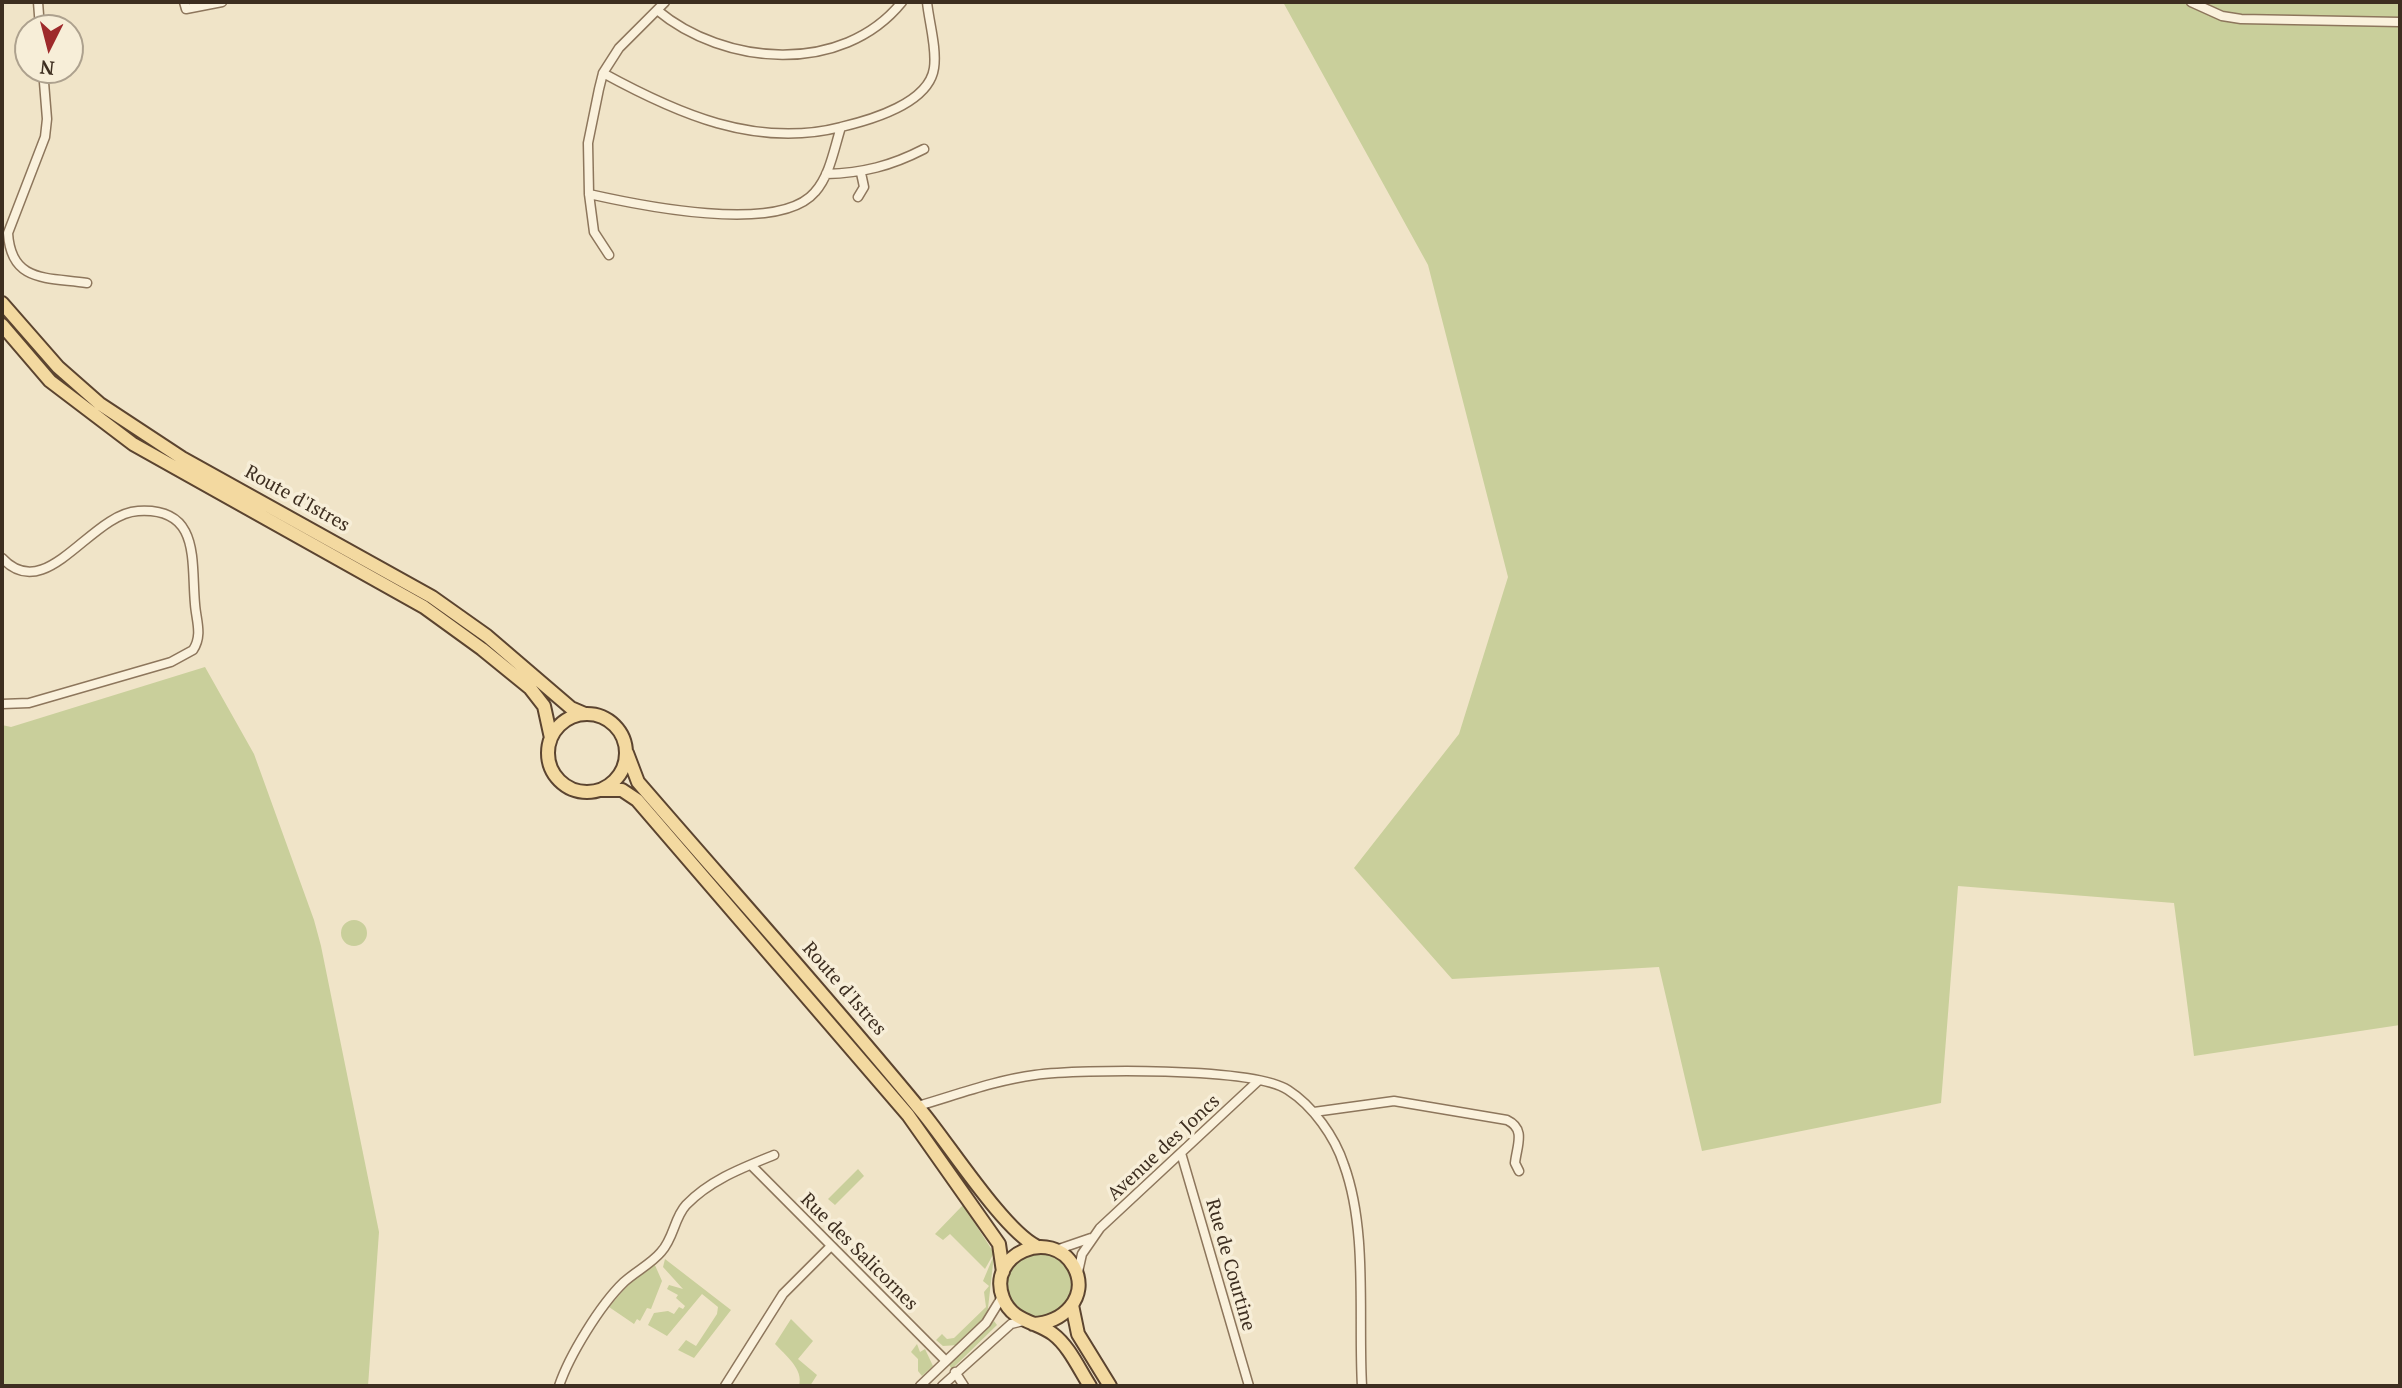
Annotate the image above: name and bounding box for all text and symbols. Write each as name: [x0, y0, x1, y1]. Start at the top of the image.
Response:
north arrow: [14, 14, 84, 84]
text: N: [38, 55, 55, 82]
street label: Route d'Istres: [241, 461, 353, 537]
street label: Route d'Istres: [797, 938, 891, 1040]
street label: Avenue des Joncs: [1103, 1090, 1225, 1206]
street label: Rue des Salicornes: [796, 1189, 922, 1315]
street label: Rue de Courtine: [1200, 1196, 1260, 1334]

